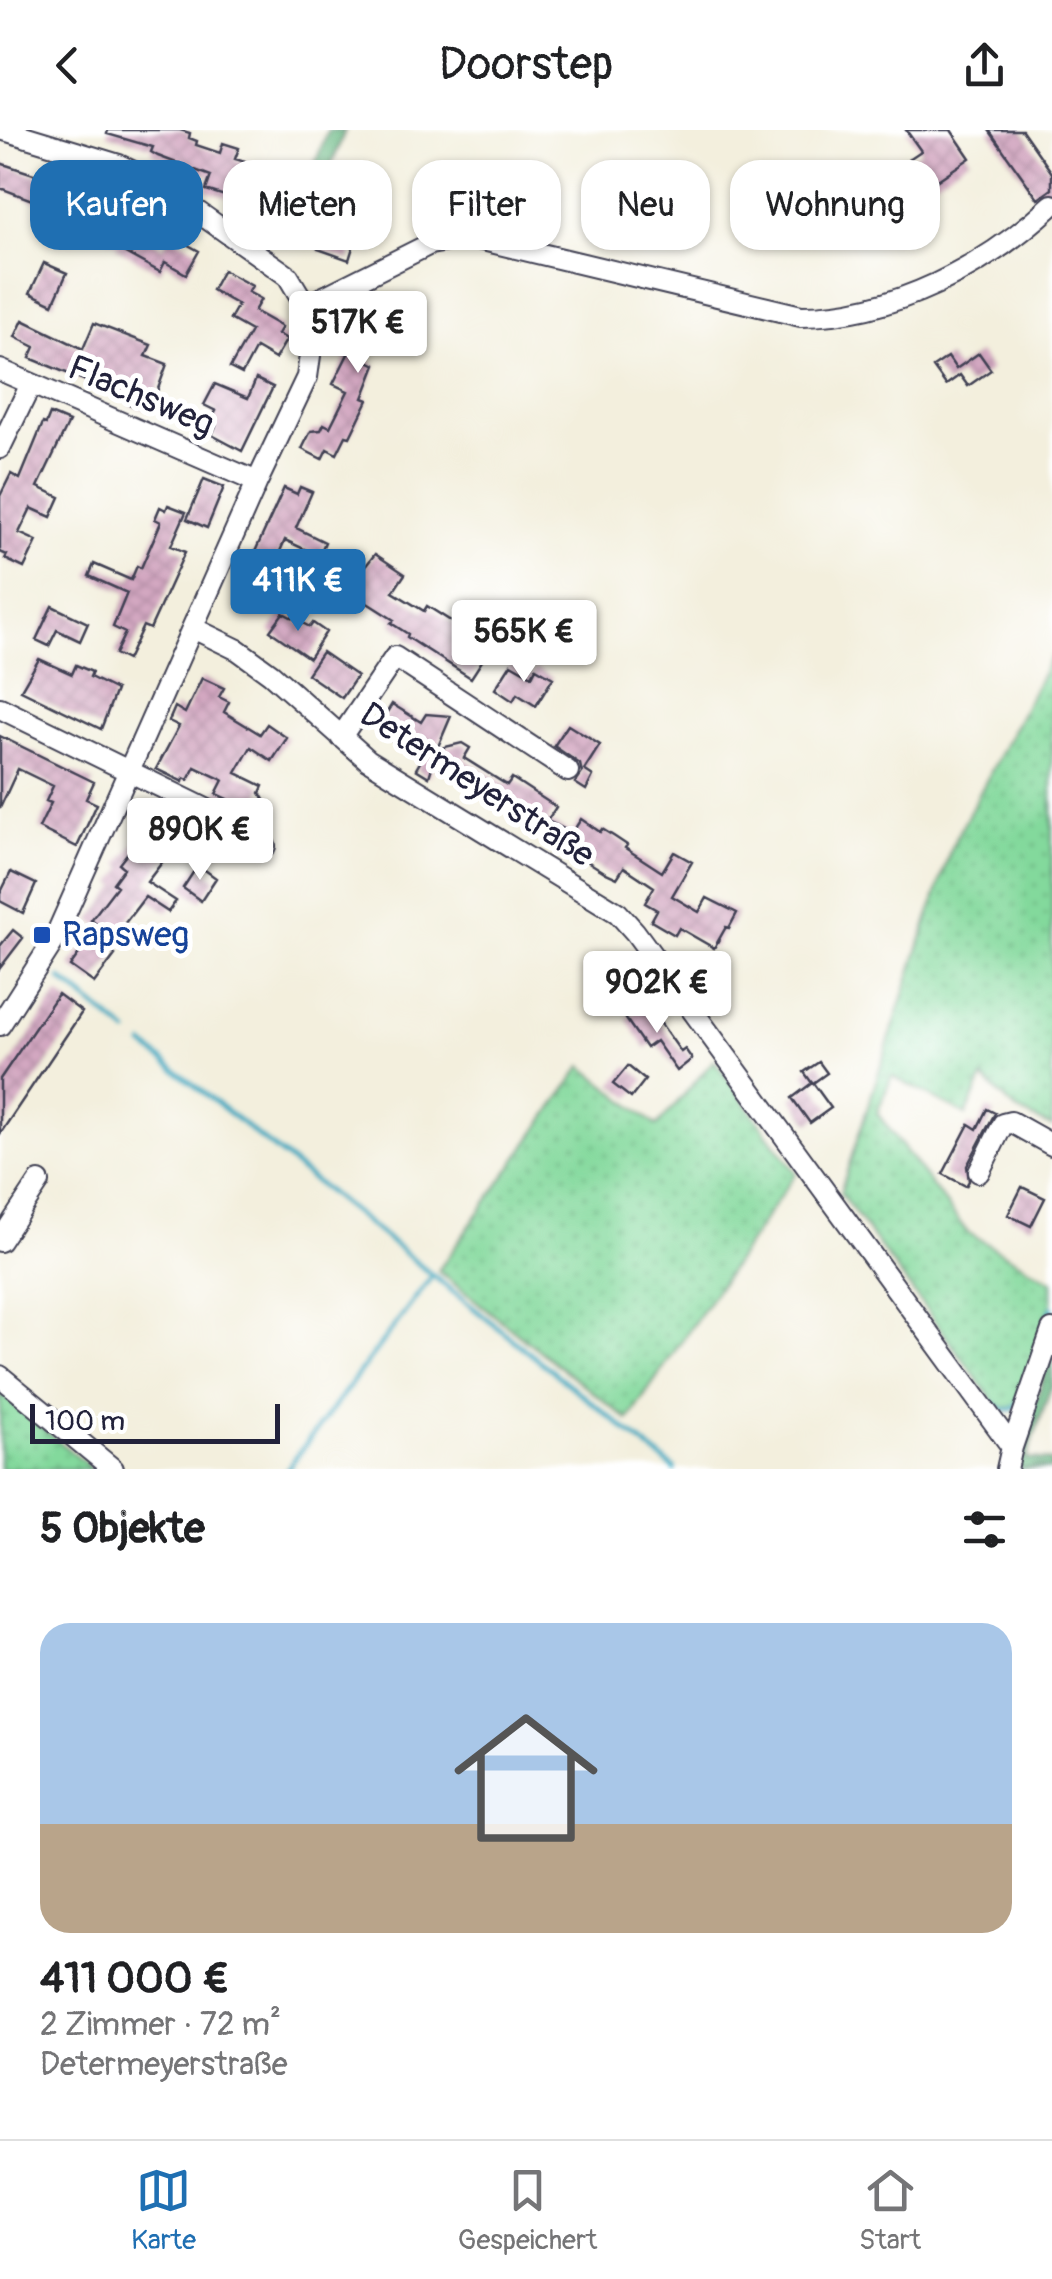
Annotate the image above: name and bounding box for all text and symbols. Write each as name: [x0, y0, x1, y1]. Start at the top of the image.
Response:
text: Doorstep: [439, 37, 613, 93]
icon: back: [40, 38, 95, 93]
icon: share: [957, 38, 1012, 93]
chip: Kaufen: [30, 160, 203, 250]
chip: Mieten: [223, 160, 392, 250]
chip: Filter: [412, 160, 561, 250]
chip: Neu: [581, 160, 710, 250]
chip: Wohnung: [730, 160, 940, 250]
pin: 517K €: [277, 291, 439, 376]
text: 517K €: [311, 303, 405, 343]
street label: Flachsweg: [62, 346, 220, 446]
pin: 411K €: [217, 549, 379, 634]
text: 411K €: [253, 561, 343, 601]
pin: 565K €: [443, 600, 605, 685]
text: 565K €: [474, 612, 574, 652]
street label: Determeyerstraße: [352, 693, 602, 877]
pin: 890K €: [119, 798, 281, 883]
text: 890K €: [149, 810, 251, 850]
place label: Rapsweg: [62, 913, 189, 957]
marker: Rapsweg: [31, 924, 53, 946]
pin: 902K €: [576, 951, 738, 1036]
text: 902K €: [605, 963, 709, 1003]
scale bar: [30, 1399, 280, 1444]
text: 100 m: [45, 1404, 125, 1439]
icon: filters: [957, 1502, 1012, 1557]
text: 5 Objekte: [40, 1503, 205, 1555]
icon: home: [436, 1688, 616, 1868]
text: 411 000 €: [40, 1953, 229, 2005]
text: 2 Zimmer · 72 m²: [40, 2005, 281, 2045]
text: Determeyerstraße: [40, 2045, 287, 2085]
tab: Karte: [131, 2163, 196, 2258]
tab: Gespeichert: [458, 2163, 597, 2258]
tab: Start: [859, 2163, 921, 2258]

